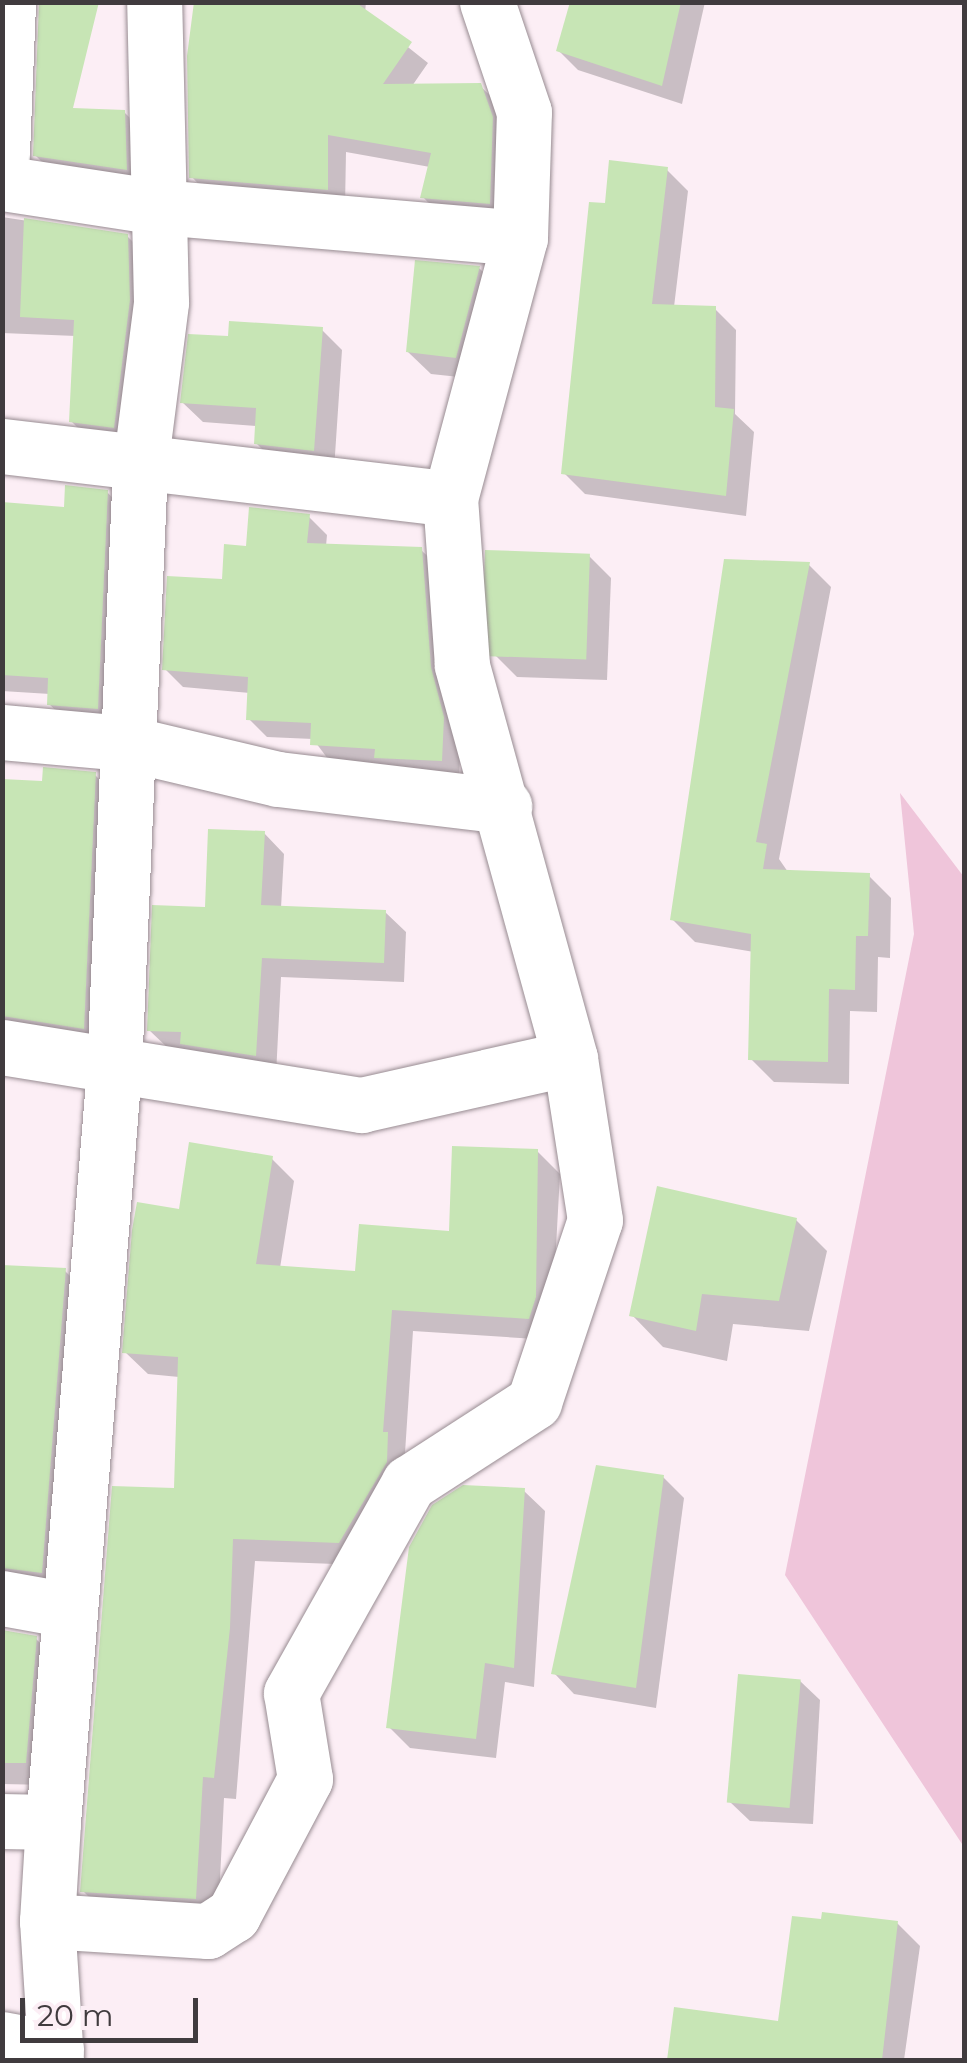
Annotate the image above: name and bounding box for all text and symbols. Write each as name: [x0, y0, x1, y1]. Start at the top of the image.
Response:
scale bar: [25, 1978, 202, 2040]
text: 20 m: [37, 1997, 114, 2034]

